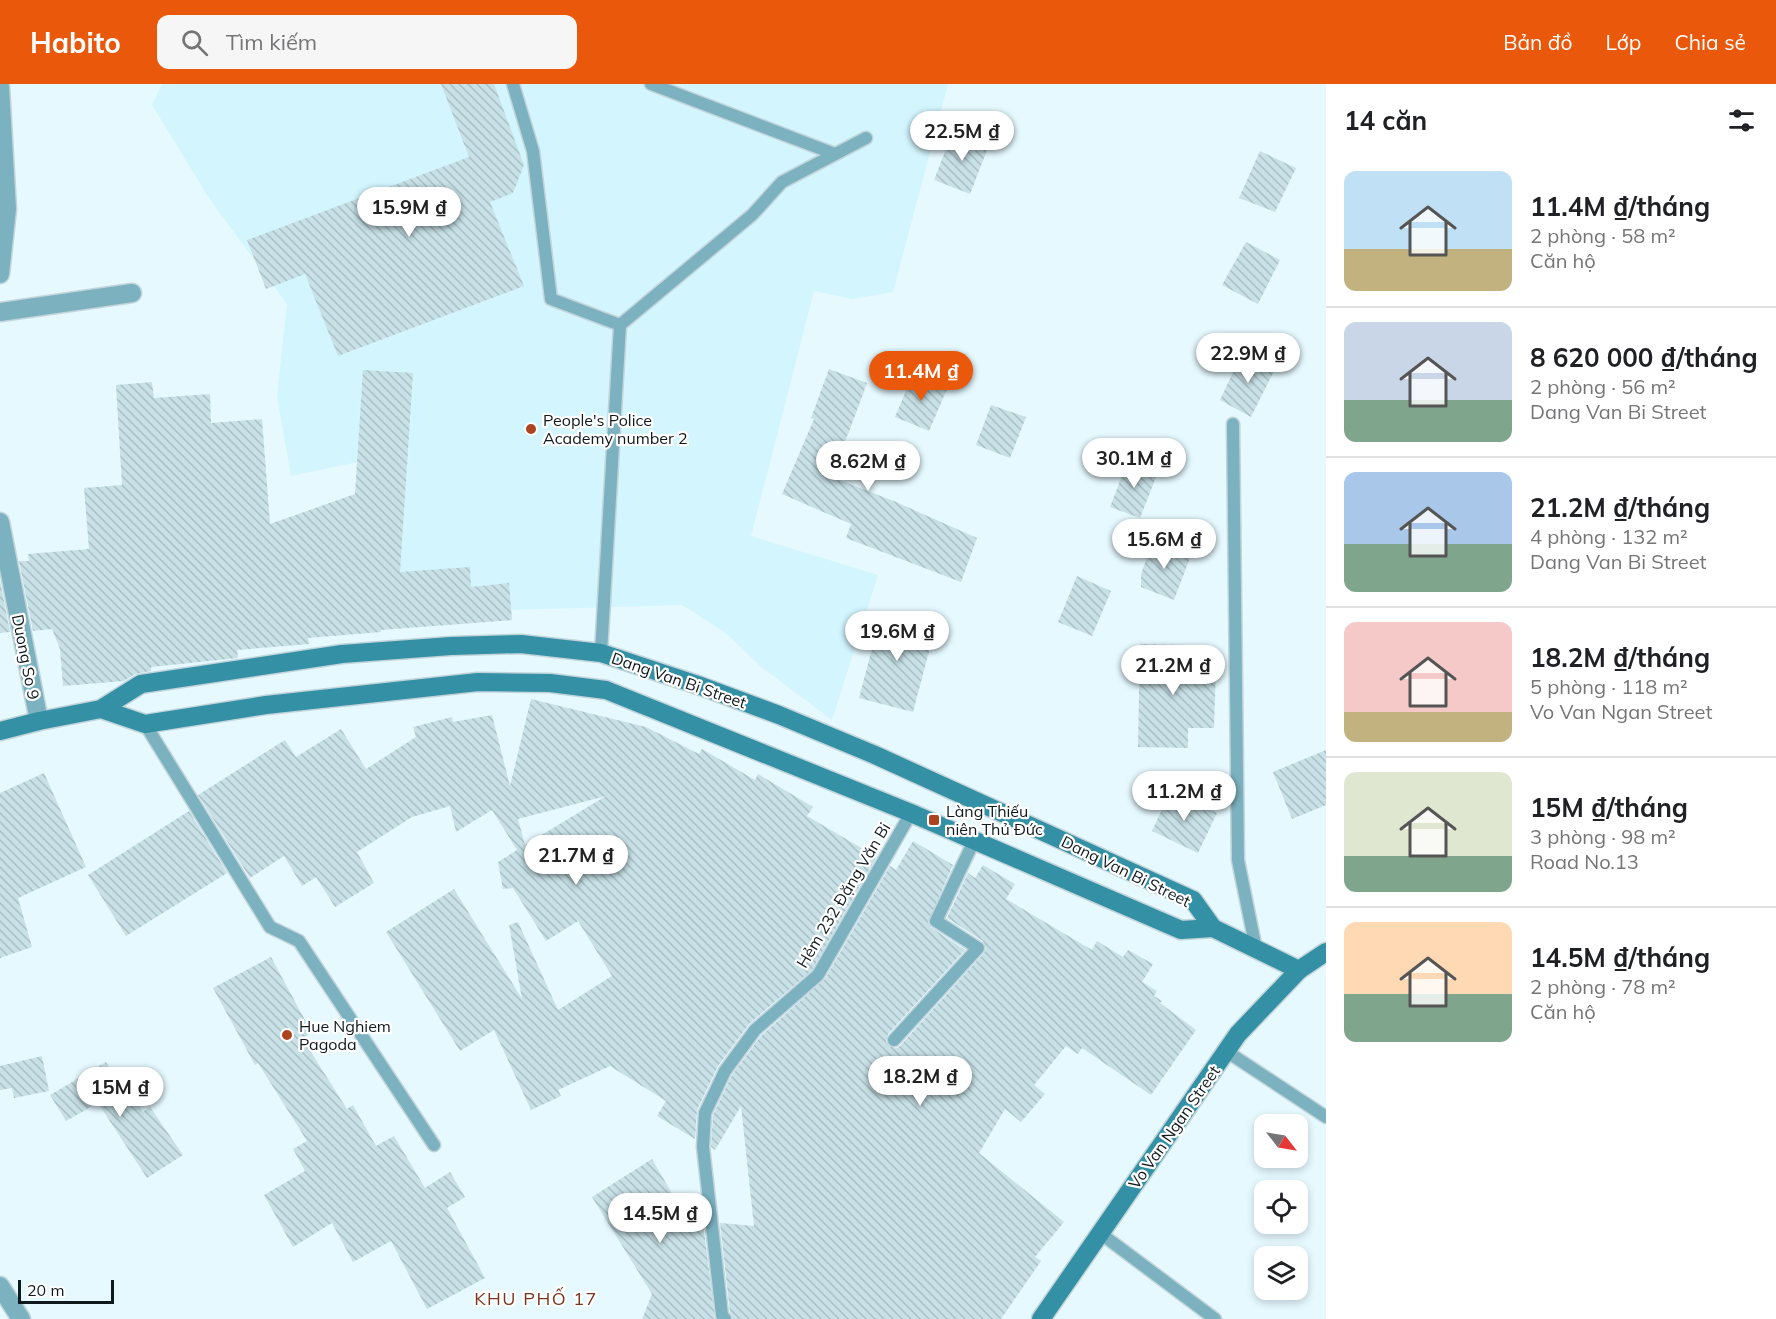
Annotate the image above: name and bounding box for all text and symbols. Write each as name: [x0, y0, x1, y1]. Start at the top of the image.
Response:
search box: [157, 15, 577, 69]
text: Habito: [30, 25, 121, 60]
icon: search: [178, 26, 211, 59]
text: Tìm kiếm: [226, 28, 317, 56]
text: Bản đồ: [1503, 29, 1572, 55]
text: Lớp: [1605, 29, 1641, 55]
text: Chia sẻ: [1674, 29, 1746, 55]
text: 14 căn: [1344, 104, 1427, 137]
icon: filters: [1725, 104, 1758, 137]
pin: 22.5M ₫: [907, 111, 1017, 162]
text: 22.5M ₫: [924, 118, 1000, 143]
pin: 15.9M ₫: [354, 187, 464, 238]
text: 11.4M ₫/tháng: [1530, 190, 1710, 223]
text: 15.9M ₫: [371, 194, 447, 219]
icon: home: [1392, 195, 1464, 267]
text: 2 phòng · 58 m²: [1530, 223, 1676, 248]
text: Căn hộ: [1530, 248, 1596, 273]
pin: 22.9M ₫: [1193, 333, 1303, 384]
text: 22.9M ₫: [1210, 340, 1286, 365]
text: 8 620 000 ₫/tháng: [1530, 341, 1758, 374]
icon: home: [1392, 346, 1464, 418]
pin: 11.4M ₫: [866, 351, 976, 402]
text: 11.4M ₫: [883, 358, 959, 383]
text: 2 phòng · 56 m²: [1530, 374, 1676, 399]
text: Dang Van Bi Street: [1530, 399, 1707, 424]
place label: People's Police Academy number 2: [543, 410, 688, 448]
marker: People's Police Academy number 2: [524, 422, 538, 436]
pin: 30.1M ₫: [1079, 438, 1189, 489]
pin: 8.62M ₫: [813, 441, 923, 492]
text: 30.1M ₫: [1096, 445, 1172, 470]
text: 8.62M ₫: [830, 448, 906, 473]
text: 21.2M ₫/tháng: [1530, 491, 1710, 524]
icon: home: [1392, 496, 1464, 568]
pin: 15.6M ₫: [1109, 519, 1219, 570]
text: 4 phòng · 132 m²: [1530, 524, 1688, 549]
text: 15.6M ₫: [1126, 526, 1202, 551]
text: Dang Van Bi Street: [1530, 549, 1707, 574]
pin: 19.6M ₫: [842, 611, 952, 662]
street label: Duong So 9: [8, 613, 44, 701]
text: 19.6M ₫: [859, 618, 935, 643]
text: 18.2M ₫/tháng: [1530, 641, 1710, 674]
pin: 21.2M ₫: [1118, 645, 1228, 696]
icon: home: [1392, 646, 1464, 718]
street label: Dang Van Bi Street: [609, 648, 749, 713]
text: 21.2M ₫: [1135, 652, 1211, 677]
text: 5 phòng · 118 m²: [1530, 674, 1688, 699]
text: Vo Van Ngan Street: [1530, 699, 1712, 724]
pin: 11.2M ₫: [1129, 771, 1239, 822]
text: 11.2M ₫: [1146, 778, 1222, 803]
text: 15M ₫/tháng: [1530, 791, 1688, 824]
icon: home: [1392, 796, 1464, 868]
place label: Làng Thiếu niên Thủ Đức: [946, 801, 1043, 839]
marker: Làng Thiếu niên Thủ Đức: [927, 813, 941, 827]
street label: Hẻm 232 Đặng Văn Bi: [792, 819, 894, 971]
text: 3 phòng · 98 m²: [1530, 824, 1676, 849]
street label: Dang Van Bi Street: [1058, 831, 1194, 911]
pin: 21.7M ₫: [521, 835, 631, 886]
text: 21.7M ₫: [538, 842, 614, 867]
text: Road No.13: [1530, 849, 1639, 874]
text: 14.5M ₫/tháng: [1530, 941, 1710, 974]
icon: home: [1392, 946, 1464, 1018]
text: 2 phòng · 78 m²: [1530, 974, 1676, 999]
text: Căn hộ: [1530, 999, 1596, 1024]
place label: Hue Nghiem Pagoda: [299, 1016, 391, 1054]
marker: Hue Nghiem Pagoda: [280, 1028, 294, 1042]
pin: 18.2M ₫: [865, 1056, 975, 1107]
street label: Vo Van Ngan Street: [1124, 1061, 1224, 1193]
text: 18.2M ₫: [882, 1063, 958, 1088]
pin: 15M ₫: [78, 1067, 162, 1118]
text: 15M ₫: [91, 1074, 149, 1099]
north arrow: [1254, 1114, 1308, 1168]
map controls: [1254, 1114, 1308, 1300]
button: locate: [1254, 1180, 1308, 1234]
pin: 14.5M ₫: [605, 1193, 715, 1244]
text: 14.5M ₫: [622, 1200, 698, 1225]
button: layers: [1254, 1246, 1308, 1300]
scale bar: [18, 1277, 114, 1304]
text: 20 m: [27, 1280, 64, 1300]
district label: KHU PHỐ 17: [474, 1287, 598, 1310]

